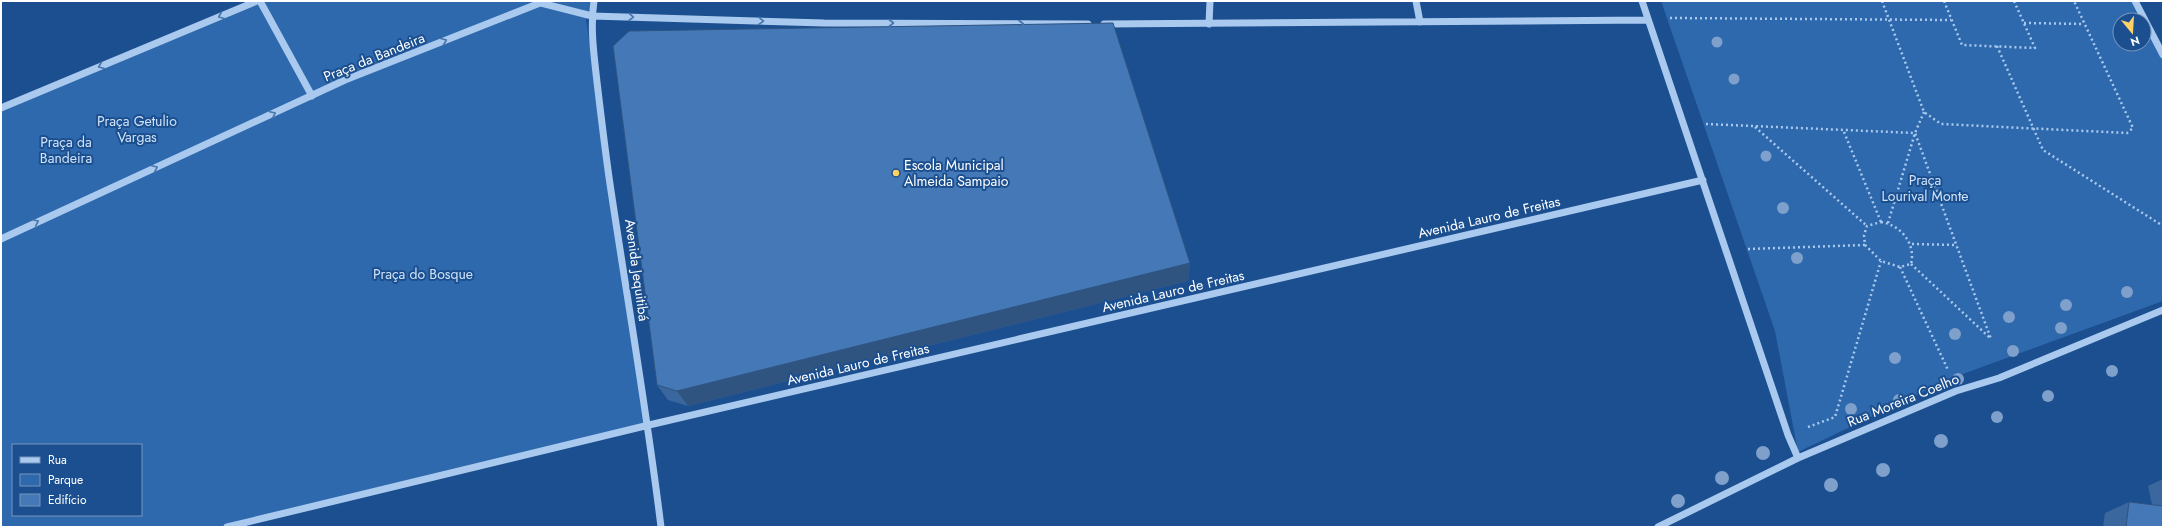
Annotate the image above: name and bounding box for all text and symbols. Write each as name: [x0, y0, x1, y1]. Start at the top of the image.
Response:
one-way arrow: [217, 11, 225, 19]
north arrow: [2112, 12, 2152, 52]
one-way arrow: [628, 13, 634, 21]
one-way arrow: [758, 17, 764, 26]
one-way arrow: [888, 19, 894, 27]
one-way arrow: [1018, 19, 1024, 28]
street label: Praça da Bandeira: [320, 28, 428, 86]
text: N: [2128, 33, 2142, 50]
one-way arrow: [440, 37, 447, 45]
one-way arrow: [97, 61, 104, 69]
park label: Praça Getulio Vargas: [97, 111, 177, 147]
one-way arrow: [268, 111, 276, 119]
park label: Praça da Bandeira: [40, 132, 92, 168]
place label: Escola Municipal Almeida Sampaio: [904, 155, 1009, 191]
one-way arrow: [150, 165, 158, 173]
marker: Escola Municipal Almeida Sampaio: [891, 168, 901, 178]
park label: Praça Lourival Monte: [1882, 170, 1968, 206]
street label: Avenida Lauro de Freitas: [1416, 191, 1563, 243]
street label: Avenida Jequitibá: [620, 218, 654, 322]
one-way arrow: [32, 219, 40, 227]
park label: Praça do Bosque: [373, 264, 473, 284]
street label: Avenida Lauro de Freitas: [1100, 265, 1247, 317]
street label: Avenida Lauro de Freitas: [785, 338, 932, 390]
street label: Rua Moreira Coelho: [1844, 368, 1962, 432]
legend: [12, 444, 142, 516]
text: Rua: [48, 451, 67, 469]
text: Parque: [48, 471, 83, 489]
text: Edifício: [48, 491, 87, 509]

